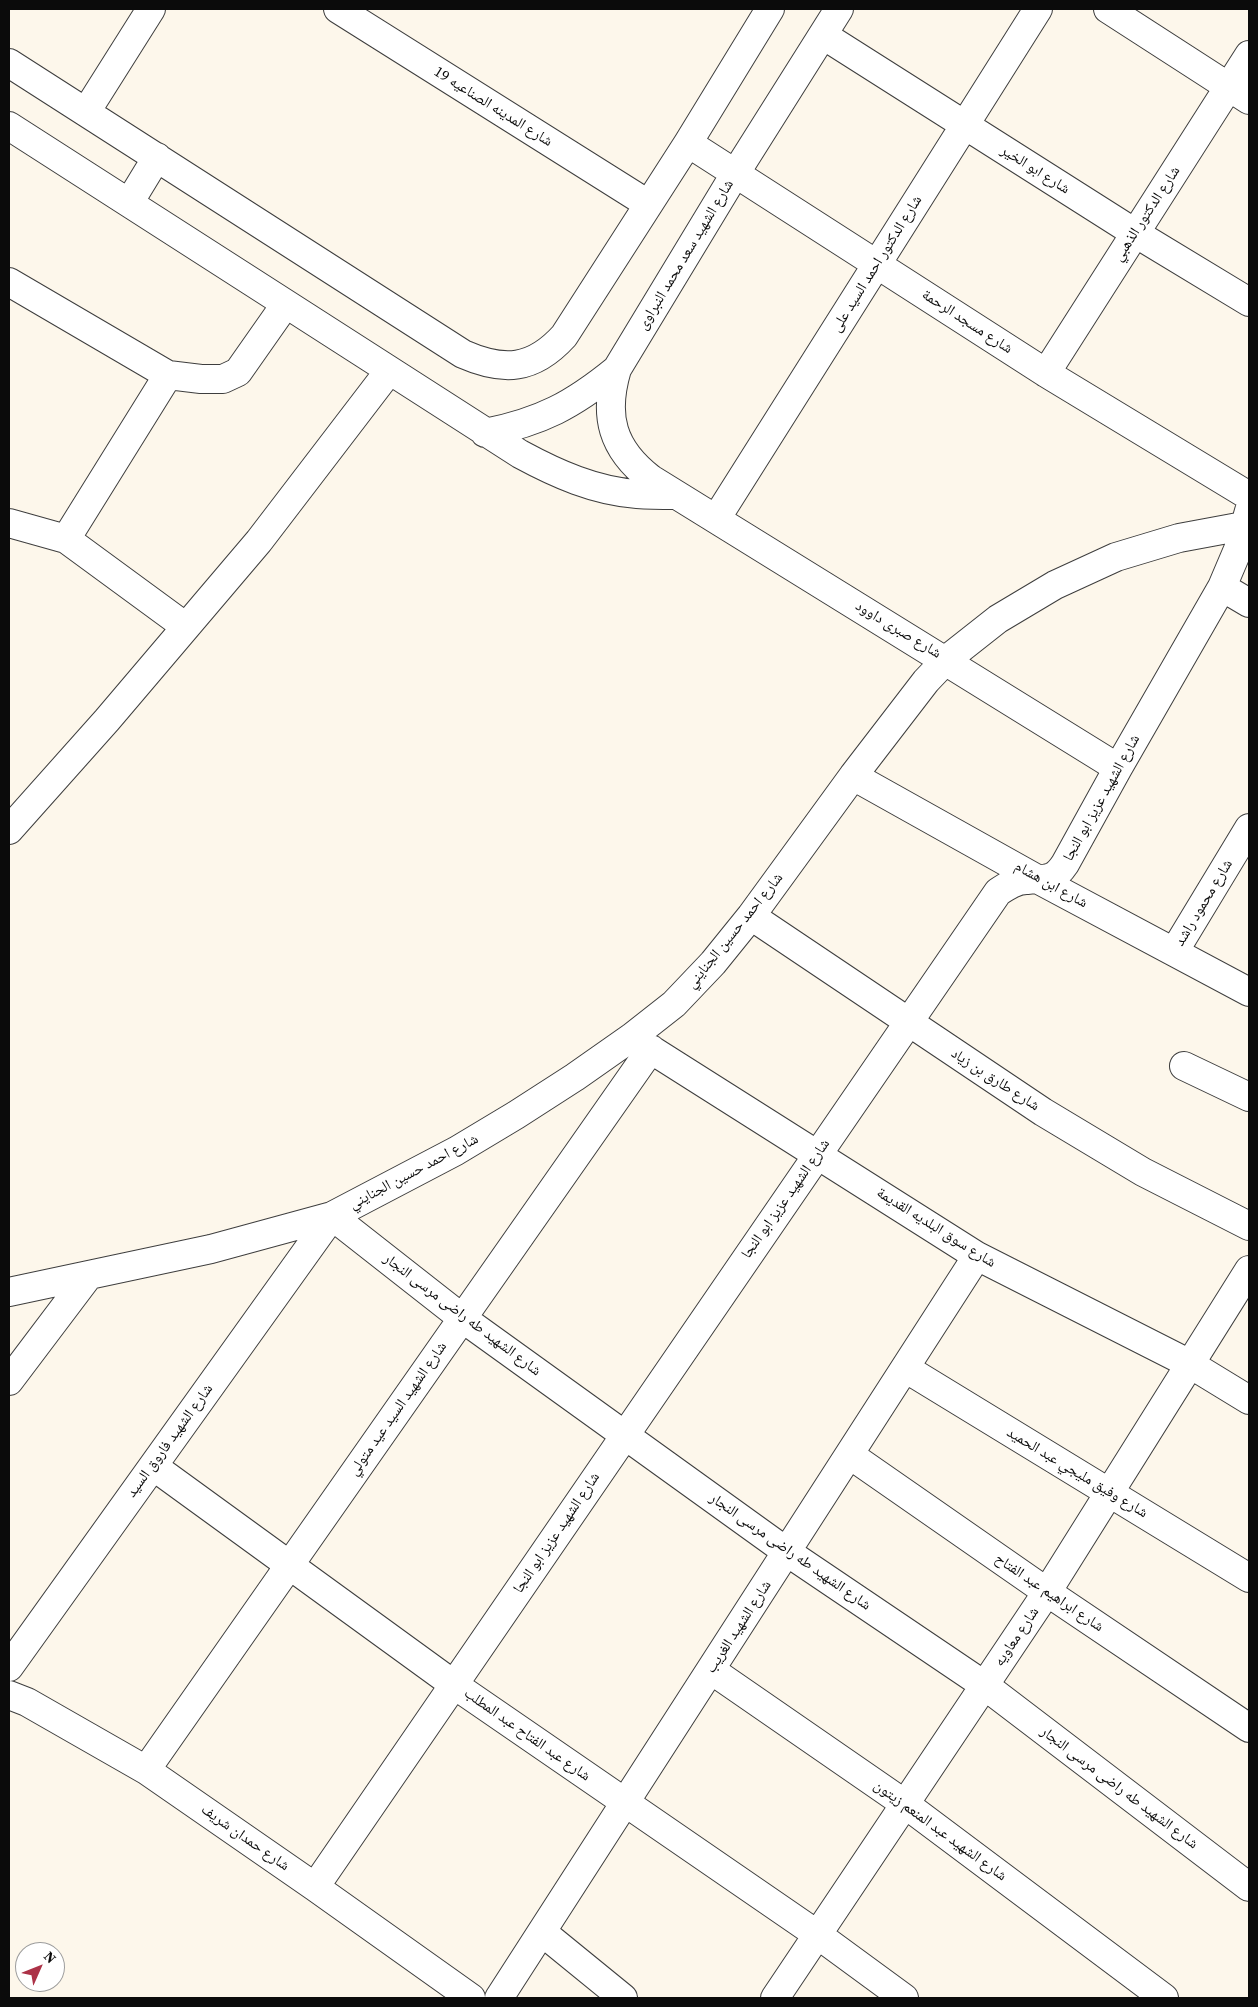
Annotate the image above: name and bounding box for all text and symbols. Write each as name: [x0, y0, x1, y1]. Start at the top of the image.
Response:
street label: شارع المدينه الصناعيه 19: [430, 63, 556, 151]
street label: شارع ابو الخير: [997, 142, 1073, 198]
street label: شارع الدكتور الذهبي: [1110, 163, 1184, 265]
street label: شارع الشهيد سعد محمد النبراوى: [634, 177, 738, 333]
street label: شارع الدكتور احمد السيد على: [828, 192, 926, 336]
street label: شارع مسجد الرحمة: [918, 286, 1016, 358]
street label: شارع صبرى داوود: [852, 597, 944, 663]
street label: شارع الشهيد عزيز ابو النجا: [1060, 732, 1144, 864]
street label: شارع محمود راشد: [1171, 856, 1237, 950]
street label: شارع ابن هشام: [1011, 858, 1091, 912]
street label: شارع احمد حسين الجنايني: [683, 869, 787, 993]
street label: شارع طارق بن زياد: [947, 1045, 1043, 1115]
street label: شارع احمد حسين الجنايني: [346, 1130, 482, 1214]
street label: شارع الشهيد عزيز ابو النجا: [738, 1136, 834, 1262]
street label: شارع سوق البلديه القديمة: [873, 1184, 999, 1272]
street label: شارع الشهيد طه راضى مرسى النجار: [380, 1250, 544, 1380]
street label: شارع الشهيد السيد عيد متولي: [345, 1339, 451, 1479]
street label: شارع الشهيد فاروق السيد: [123, 1381, 217, 1501]
street label: شارع وفيق مليجي عبد الحميد: [1003, 1424, 1151, 1522]
street label: شارع الشهيد عزيز ابو النجا: [510, 1469, 604, 1597]
street label: شارع الشهيد طه راضى مرسى النجار: [706, 1489, 874, 1615]
street label: شارع ابراهيم عبد الفتاح: [991, 1550, 1107, 1636]
street label: شارع الشهيد الغريب: [702, 1577, 776, 1677]
street label: شارع معاويه: [991, 1604, 1043, 1670]
street label: شارع عبد الفتاح عبد المطلب: [460, 1685, 594, 1785]
street label: شارع الشهيد طه راضى مرسى النجار: [1037, 1723, 1201, 1853]
street label: شارع الشهيد عبد المنعم زيتون: [870, 1777, 1010, 1885]
street label: شارع حمدان شريف: [197, 1801, 293, 1875]
north arrow: [15, 1942, 65, 1992]
text: N: [39, 1947, 61, 1968]

